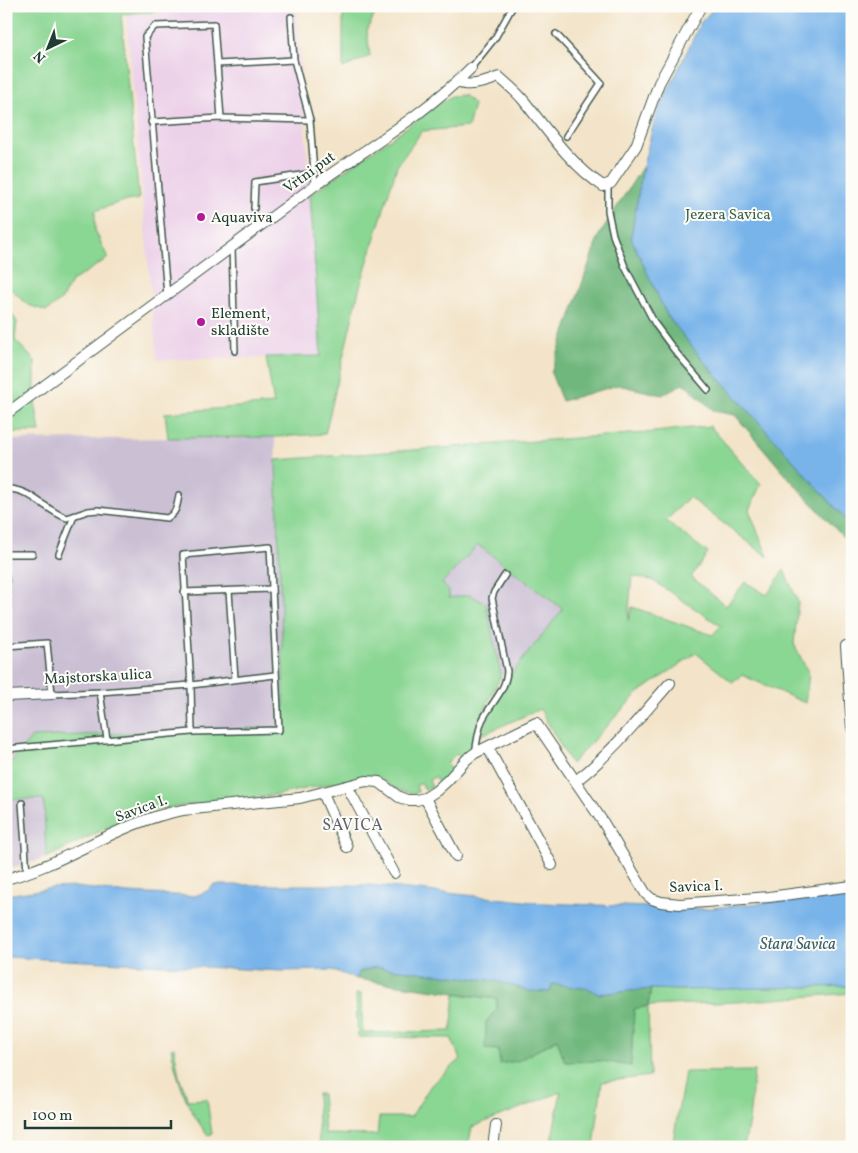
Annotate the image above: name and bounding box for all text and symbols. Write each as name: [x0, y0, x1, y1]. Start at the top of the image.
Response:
north arrow: [22, 22, 72, 72]
text: N: [30, 46, 50, 67]
street label: Vrtni put: [280, 147, 340, 199]
park label: Jezera Savica: [685, 205, 771, 226]
place label: Aquaviva: [211, 208, 273, 229]
marker: Aquaviva: [195, 211, 207, 223]
place label: Element, skladište: [211, 304, 270, 342]
marker: Element, skladište: [195, 316, 207, 328]
street label: Majstorska ulica: [44, 664, 153, 691]
street label: Savica I.: [113, 790, 170, 828]
district label: SAVICA: [322, 815, 384, 837]
street label: Savica I.: [669, 876, 723, 899]
water label: Stara Savica: [760, 934, 836, 956]
scale bar: [25, 1098, 171, 1130]
text: 100 m: [32, 1106, 72, 1127]

